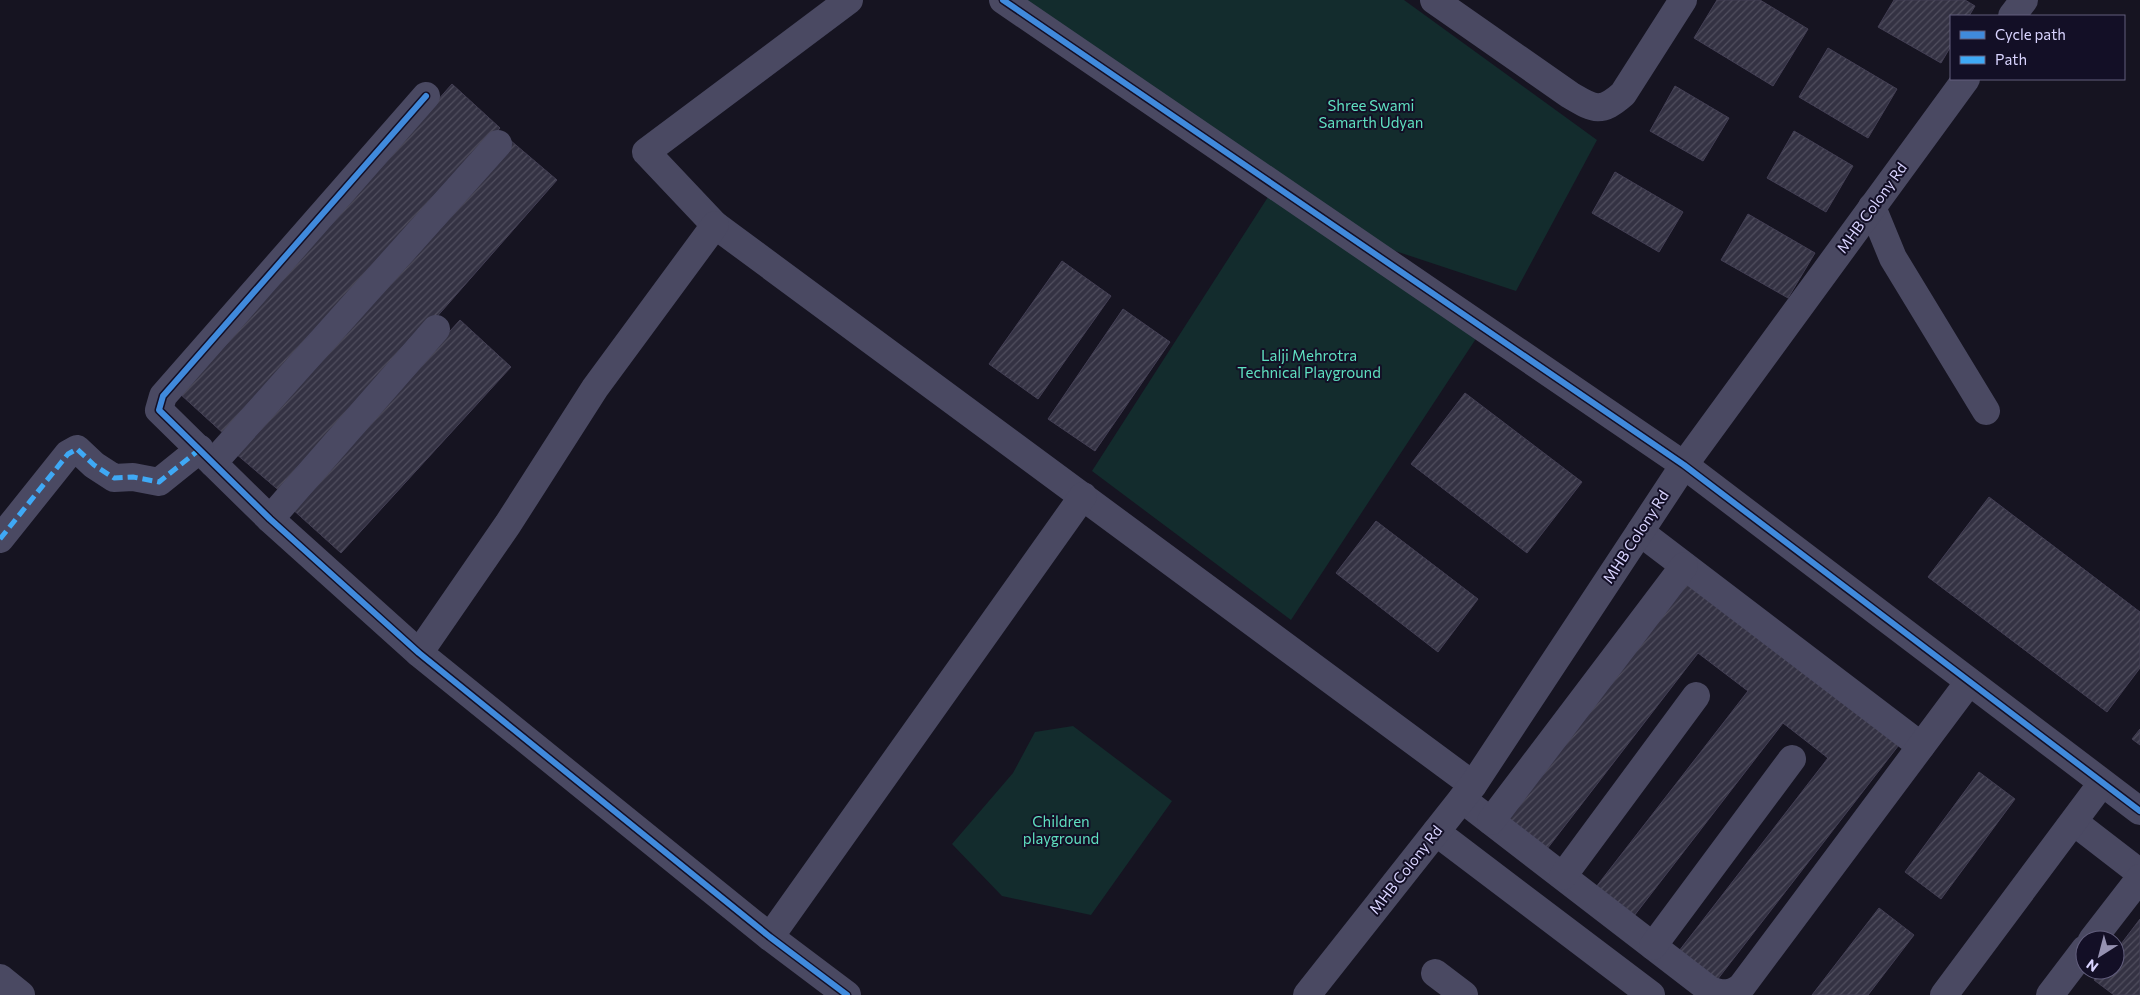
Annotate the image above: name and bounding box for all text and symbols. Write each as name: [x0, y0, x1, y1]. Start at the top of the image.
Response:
legend: [1950, 15, 2125, 80]
text: Cycle path: [1995, 25, 2066, 43]
text: Path: [1995, 50, 2027, 68]
park label: Shree Swami Samarth Udyan: [1319, 96, 1423, 131]
street label: MHB Colony Rd: [1832, 159, 1910, 256]
park label: Lalji Mehrotra Technical Playground: [1237, 346, 1381, 381]
street label: MHB Colony Rd: [1598, 486, 1672, 586]
park label: Children playground: [1023, 812, 1099, 847]
street label: MHB Colony Rd: [1365, 822, 1445, 917]
north arrow: [2075, 930, 2125, 980]
text: N: [2083, 956, 2101, 976]

